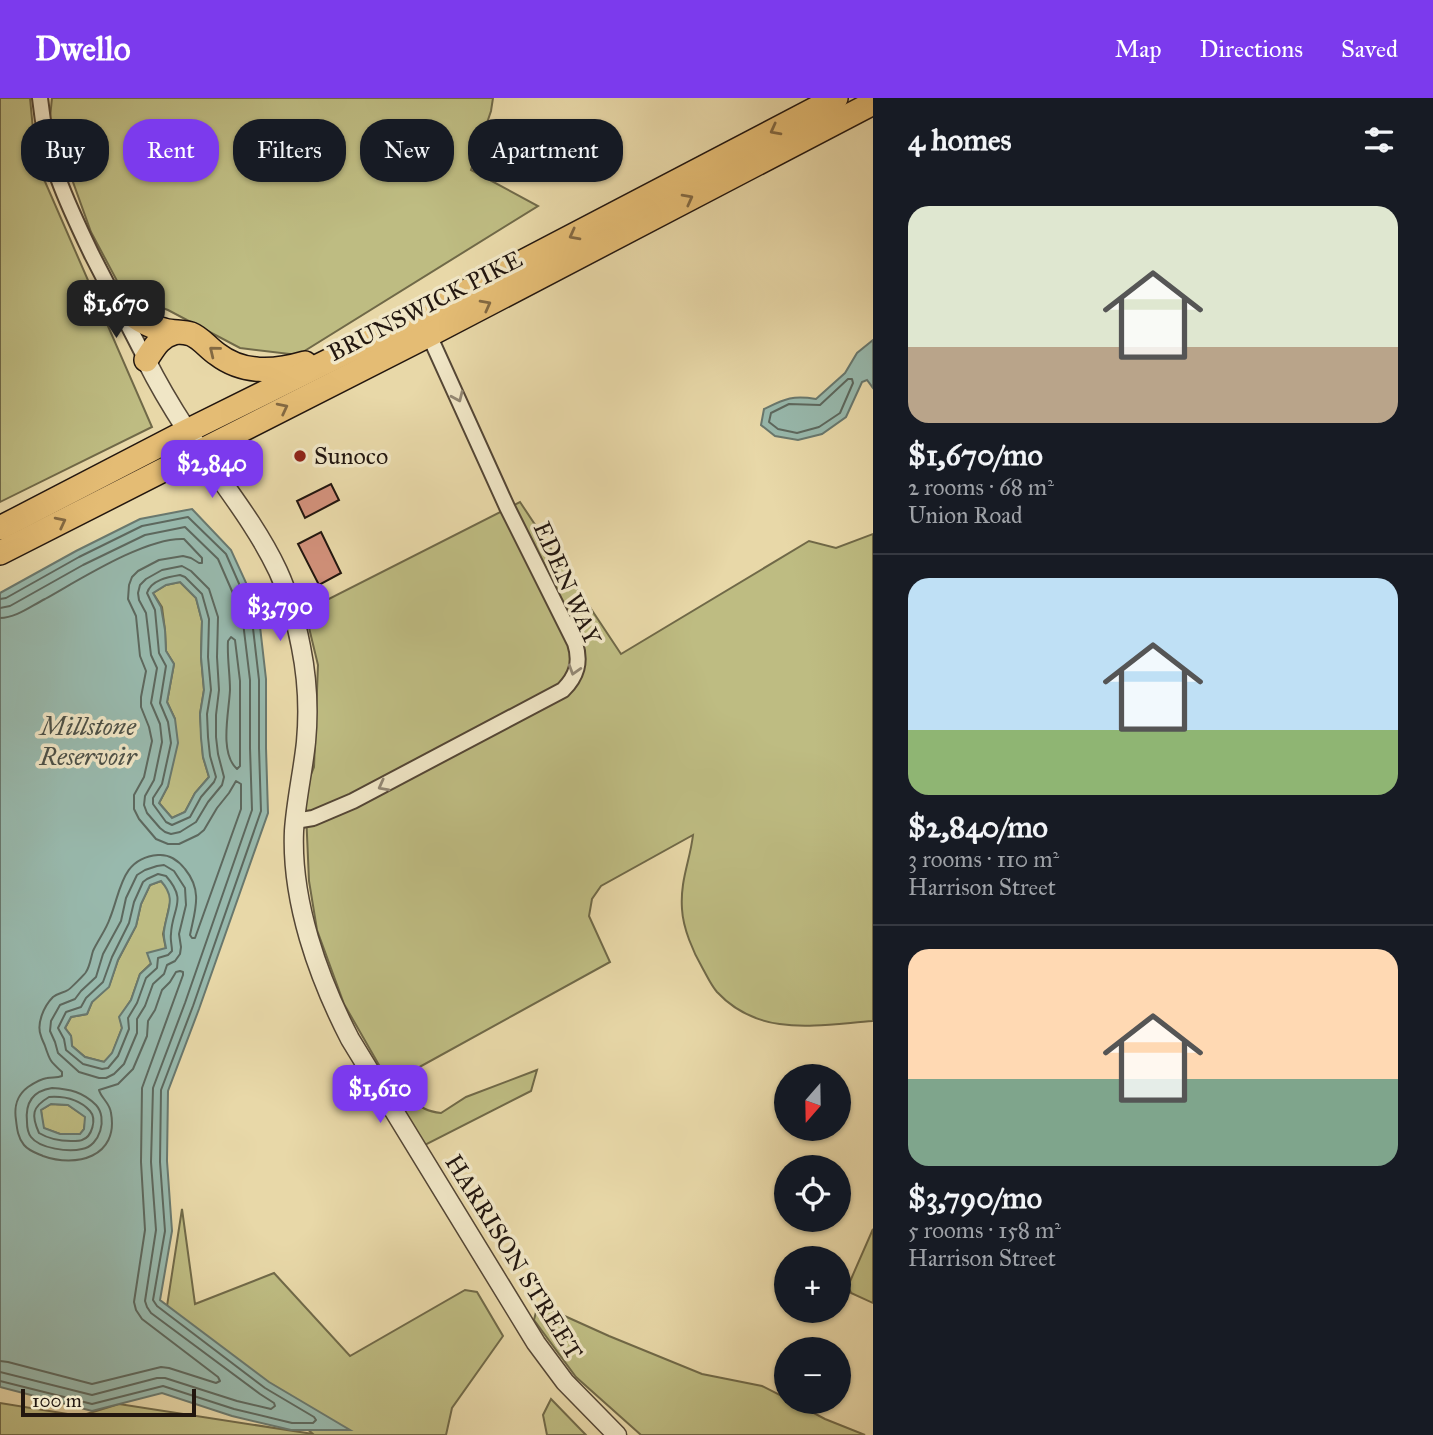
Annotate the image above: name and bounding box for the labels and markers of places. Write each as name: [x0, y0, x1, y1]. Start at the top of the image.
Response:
pin: $1,670: [59, 280, 173, 340]
pin: $2,840: [155, 440, 269, 500]
place label: Sunoco: [314, 441, 388, 471]
marker: Sunoco: [292, 448, 308, 464]
pin: $3,790: [223, 584, 337, 643]
pin: $1,610: [323, 1066, 437, 1125]

